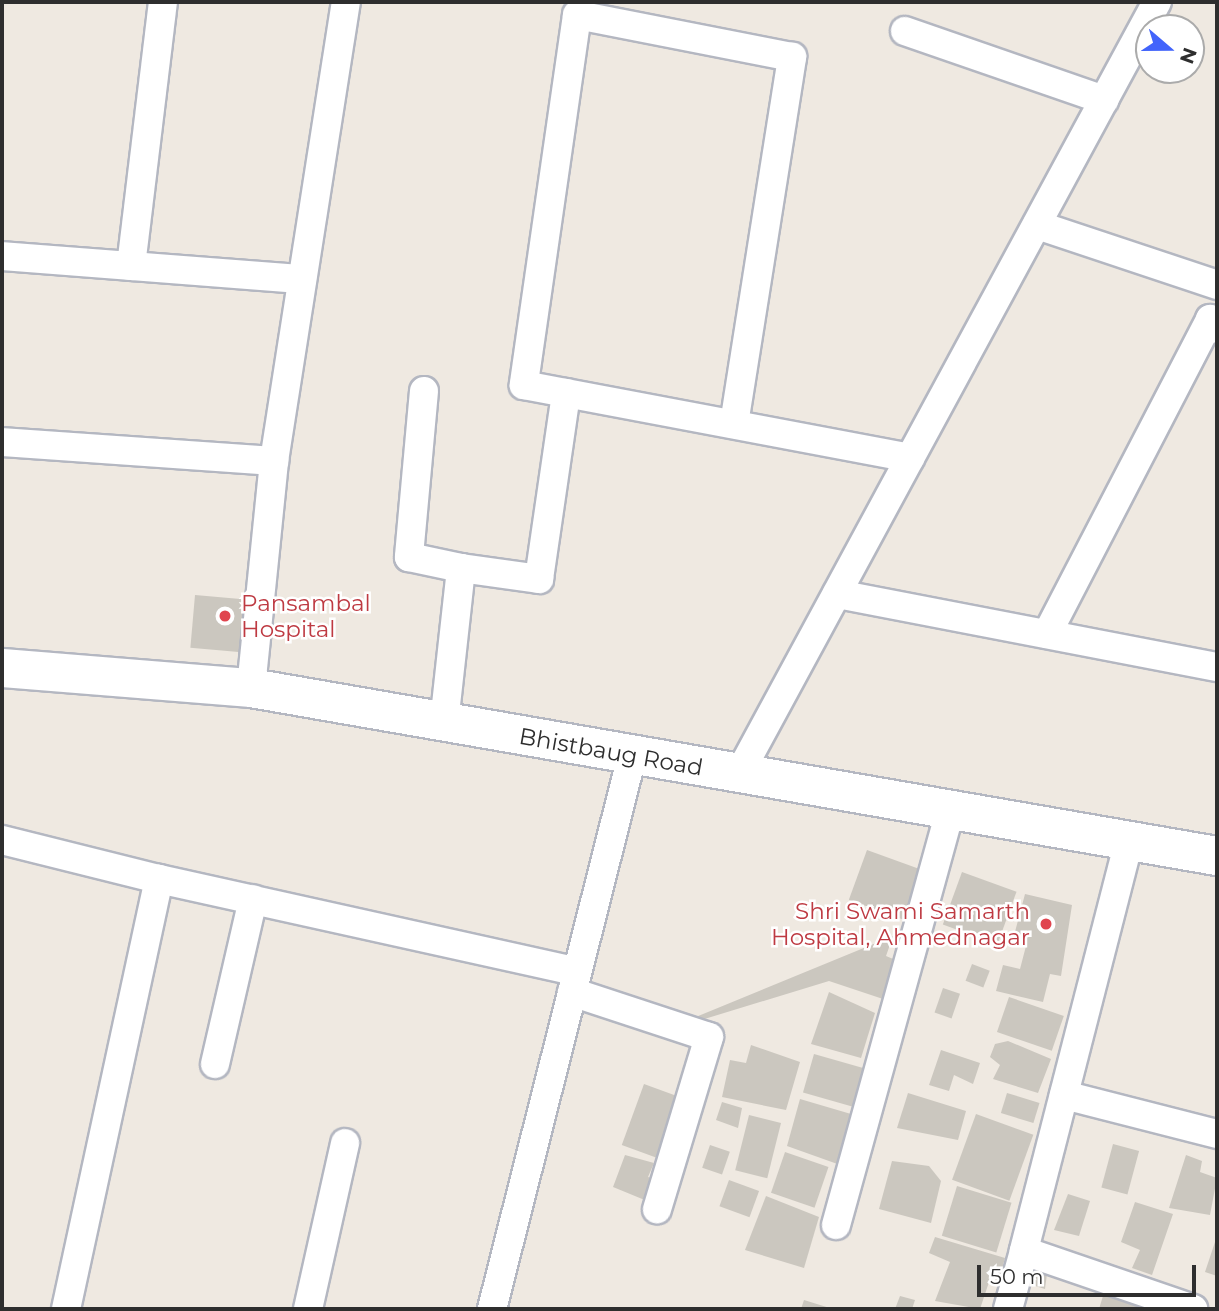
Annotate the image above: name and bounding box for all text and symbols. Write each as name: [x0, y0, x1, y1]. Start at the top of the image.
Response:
north arrow: [1135, 14, 1205, 84]
text: N: [1175, 45, 1202, 67]
place label: Pansambal Hospital: [241, 589, 371, 643]
marker: Pansambal Hospital: [215, 606, 235, 626]
street label: Bhistbaug Road: [517, 722, 705, 782]
place label: Shri Swami Samarth Hospital, Ahmednagar: [771, 897, 1030, 951]
marker: Shri Swami Samarth Hospital, Ahmednagar: [1036, 914, 1056, 934]
scale bar: [981, 1252, 1200, 1296]
text: 50 m: [990, 1264, 1044, 1289]

